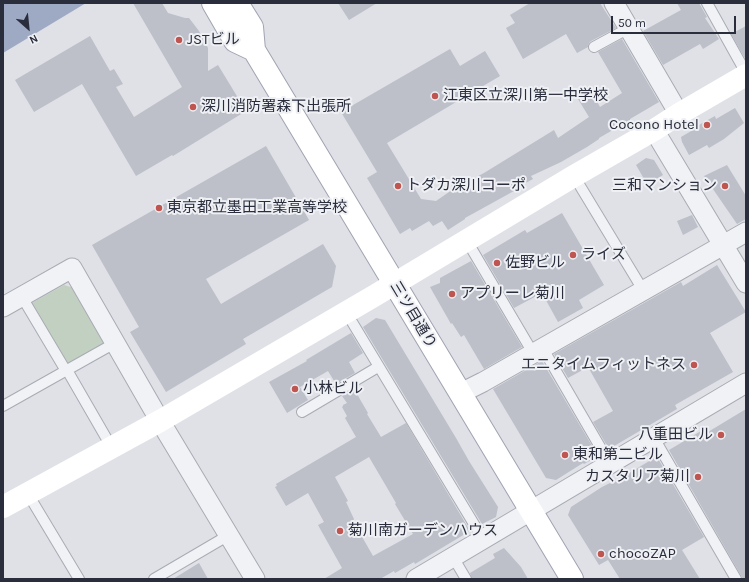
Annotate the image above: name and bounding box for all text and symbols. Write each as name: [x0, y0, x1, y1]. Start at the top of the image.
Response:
north arrow: [8, 8, 48, 48]
scale bar: [613, 8, 738, 34]
text: 50 m: [618, 16, 646, 30]
place label: JSTビル: [187, 31, 240, 49]
text: N: [27, 32, 40, 47]
marker: JSTビル: [174, 35, 184, 45]
place label: 江東区立深川第一中学校: [443, 87, 608, 105]
marker: 江東区立深川第一中学校: [430, 91, 440, 101]
place label: 深川消防署森下出張所: [201, 98, 351, 116]
marker: 深川消防署森下出張所: [188, 102, 198, 112]
place label: Cocono Hotel: [609, 116, 699, 134]
marker: Cocono Hotel: [702, 120, 712, 130]
place label: トダカ深川コーポ: [406, 177, 526, 195]
place label: 三和マンション: [612, 177, 717, 195]
marker: トダカ深川コーポ: [393, 181, 403, 191]
marker: 三和マンション: [720, 181, 730, 191]
place label: 東京都立墨田工業高等学校: [167, 199, 347, 217]
marker: 東京都立墨田工業高等学校: [154, 203, 164, 213]
place label: ライズ: [581, 246, 626, 264]
marker: ライズ: [568, 250, 578, 260]
place label: 佐野ビル: [505, 254, 565, 272]
marker: 佐野ビル: [492, 258, 502, 268]
street label: 三ツ目通り: [386, 278, 440, 352]
place label: アプリーレ菊川: [460, 285, 565, 303]
marker: アプリーレ菊川: [447, 289, 457, 299]
place label: エニタイムフィットネス: [521, 356, 686, 374]
marker: エニタイムフィットネス: [689, 360, 699, 370]
place label: 小林ビル: [303, 380, 363, 398]
marker: 小林ビル: [290, 384, 300, 394]
place label: 八重田ビル: [638, 426, 713, 444]
marker: 八重田ビル: [716, 430, 726, 440]
place label: 東和第二ビル: [573, 446, 663, 464]
marker: 東和第二ビル: [560, 450, 570, 460]
place label: カスタリア菊川: [585, 468, 690, 486]
marker: カスタリア菊川: [693, 472, 703, 482]
place label: 菊川南ガーデンハウス: [348, 522, 498, 540]
marker: 菊川南ガーデンハウス: [335, 526, 345, 536]
place label: chocoZAP: [609, 545, 676, 563]
marker: chocoZAP: [596, 549, 606, 559]

